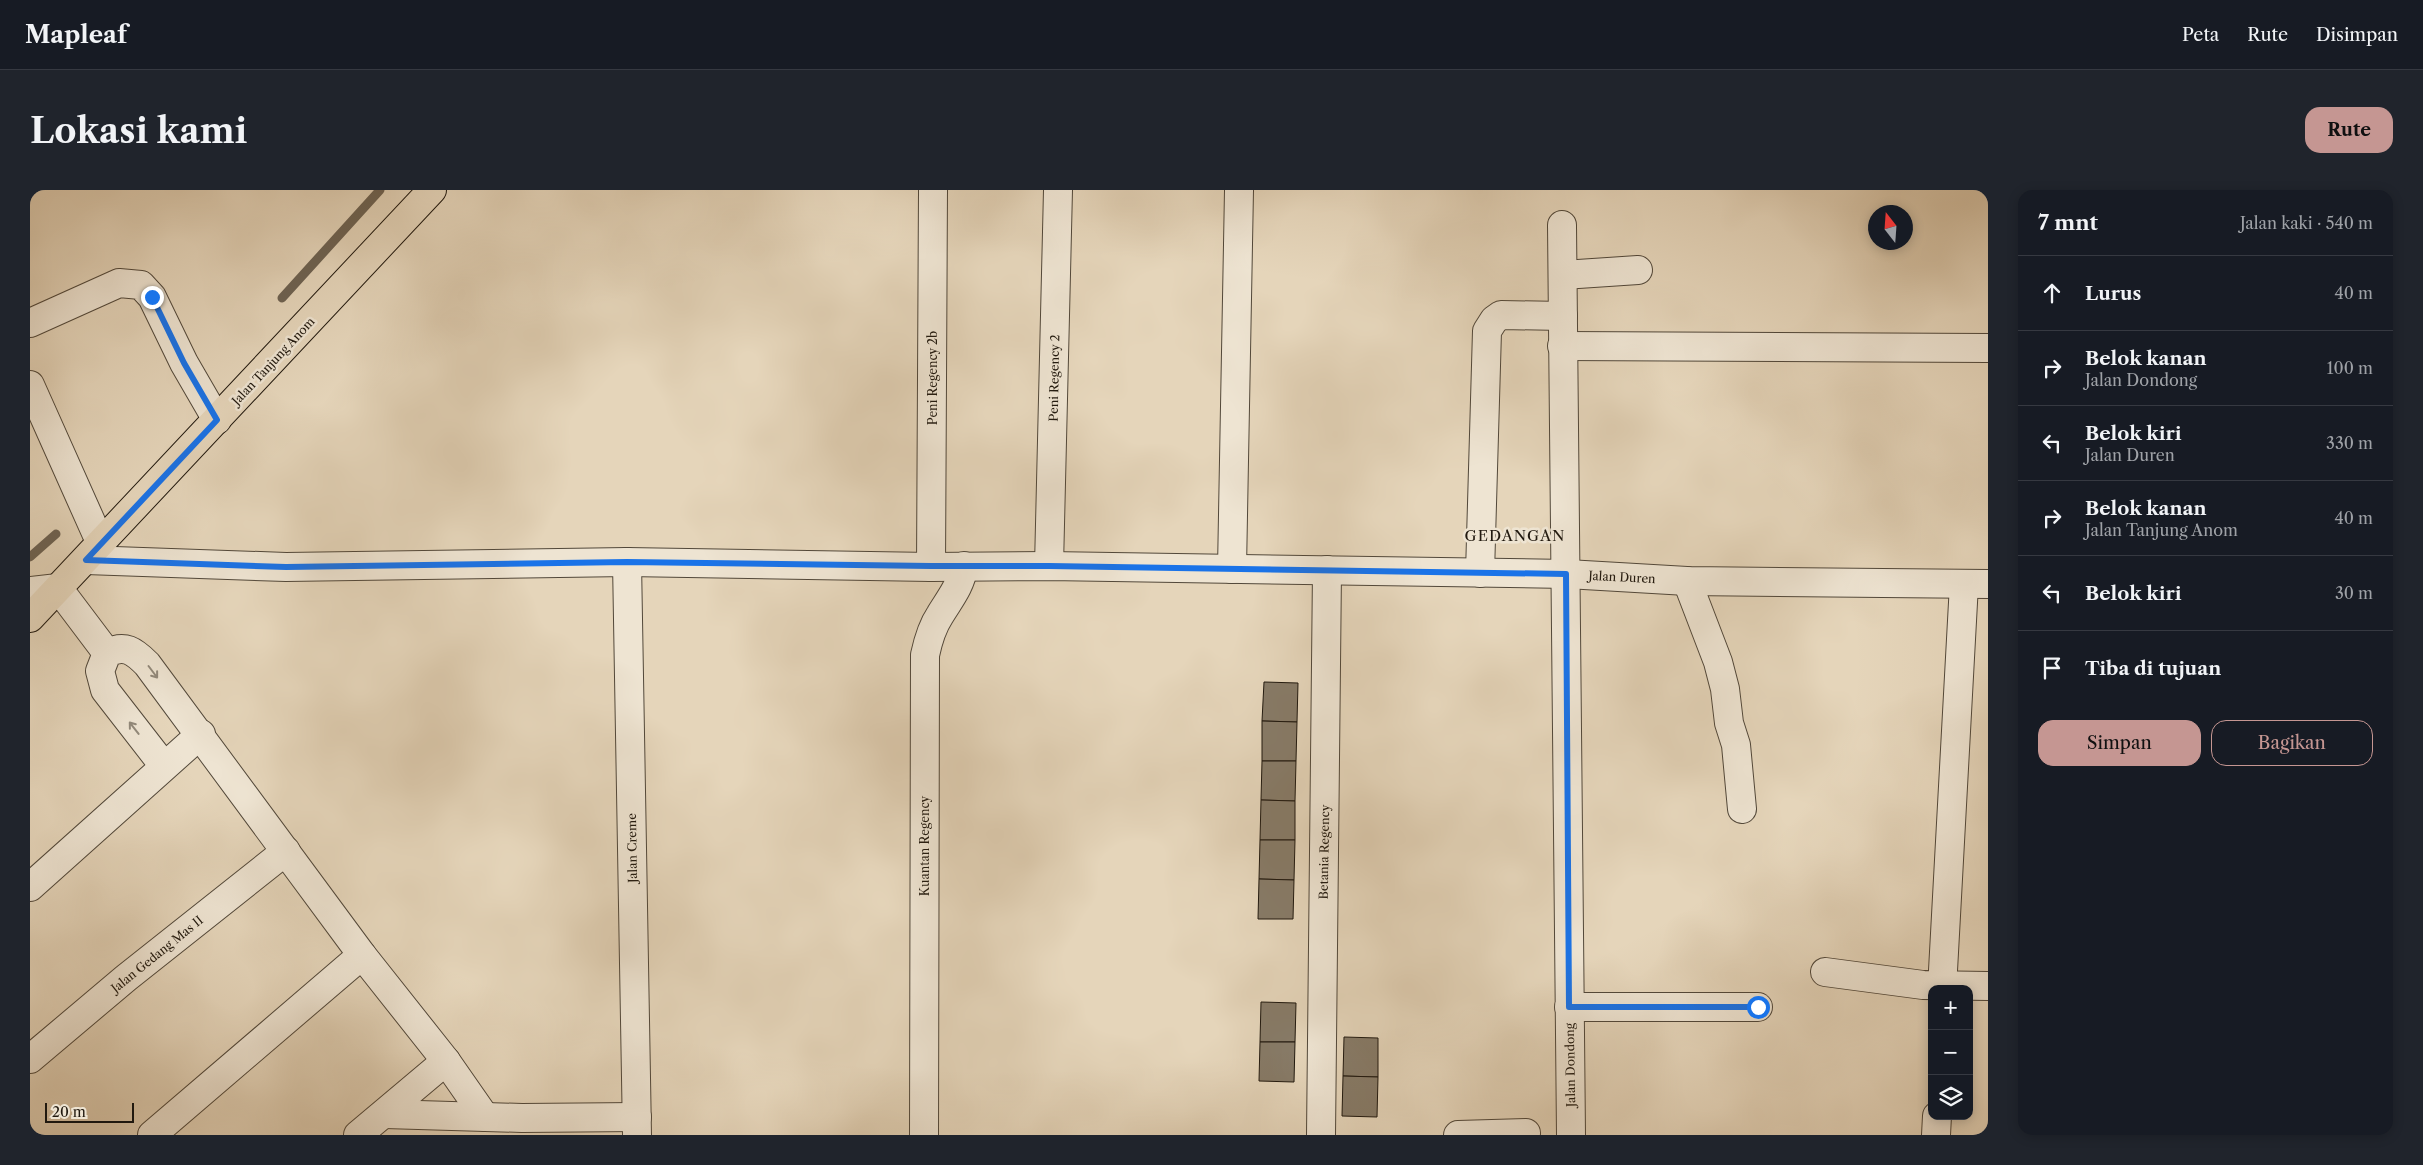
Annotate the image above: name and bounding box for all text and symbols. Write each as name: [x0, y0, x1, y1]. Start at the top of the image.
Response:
text: Mapleaf: [25, 20, 127, 49]
text: Peta: [2182, 24, 2219, 46]
text: Rute: [2247, 24, 2288, 46]
text: Disimpan: [2316, 24, 2398, 46]
button: Rute: [2305, 107, 2393, 153]
text: Lokasi kami: [30, 109, 247, 152]
north arrow: [1868, 205, 1913, 250]
text: 7 mnt: [2038, 210, 2098, 235]
text: Jalan kaki · 540 m: [2240, 213, 2373, 233]
icon: ahead: [2038, 279, 2066, 307]
text: Lurus: [2085, 282, 2141, 305]
text: 40 m: [2334, 283, 2373, 303]
route end: [141, 286, 164, 309]
street label: Jalan Tanjung Anom: [227, 314, 318, 410]
street label: Peni Regency 2b: [925, 331, 940, 425]
street label: Peni Regency 2: [1046, 334, 1062, 422]
text: Belok kanan: [2085, 347, 2207, 370]
icon: right: [2038, 354, 2066, 382]
text: 100 m: [2327, 358, 2373, 378]
text: Jalan Dondong: [2085, 370, 2197, 390]
text: Belok kiri: [2085, 422, 2182, 445]
icon: left: [2038, 429, 2066, 457]
text: 330 m: [2326, 433, 2373, 453]
text: Jalan Duren: [2085, 445, 2175, 465]
text: Belok kanan: [2085, 497, 2207, 520]
icon: right: [2038, 504, 2066, 532]
text: 40 m: [2334, 508, 2373, 528]
text: Jalan Tanjung Anom: [2085, 520, 2238, 540]
district label: GEDANGAN: [1465, 526, 1565, 545]
street label: Jalan Duren: [1586, 568, 1656, 586]
icon: left: [2038, 579, 2066, 607]
text: Belok kiri: [2085, 582, 2182, 605]
text: 30 m: [2335, 583, 2373, 603]
icon: arrive: [2038, 654, 2066, 682]
text: Tiba di tujuan: [2085, 657, 2221, 680]
one-way arrow: [148, 665, 159, 678]
button: Simpan: [2038, 720, 2201, 766]
button: Bagikan: [2211, 720, 2373, 766]
one-way arrow: [129, 721, 139, 735]
street label: Kuantan Regency: [917, 795, 932, 896]
street label: Betania Regency: [1316, 804, 1332, 900]
street label: Jalan Creme: [624, 813, 640, 885]
street label: Jalan Gedang Mas II: [106, 912, 206, 997]
map controls: [1928, 985, 1973, 1120]
button: +: [1928, 985, 1973, 1030]
route start: [1747, 996, 1770, 1019]
street label: Jalan Dondong: [1562, 1022, 1578, 1109]
button: −: [1928, 1030, 1973, 1075]
button: layers: [1928, 1075, 1973, 1120]
scale bar: [45, 1100, 134, 1123]
text: 20 m: [52, 1103, 86, 1121]

